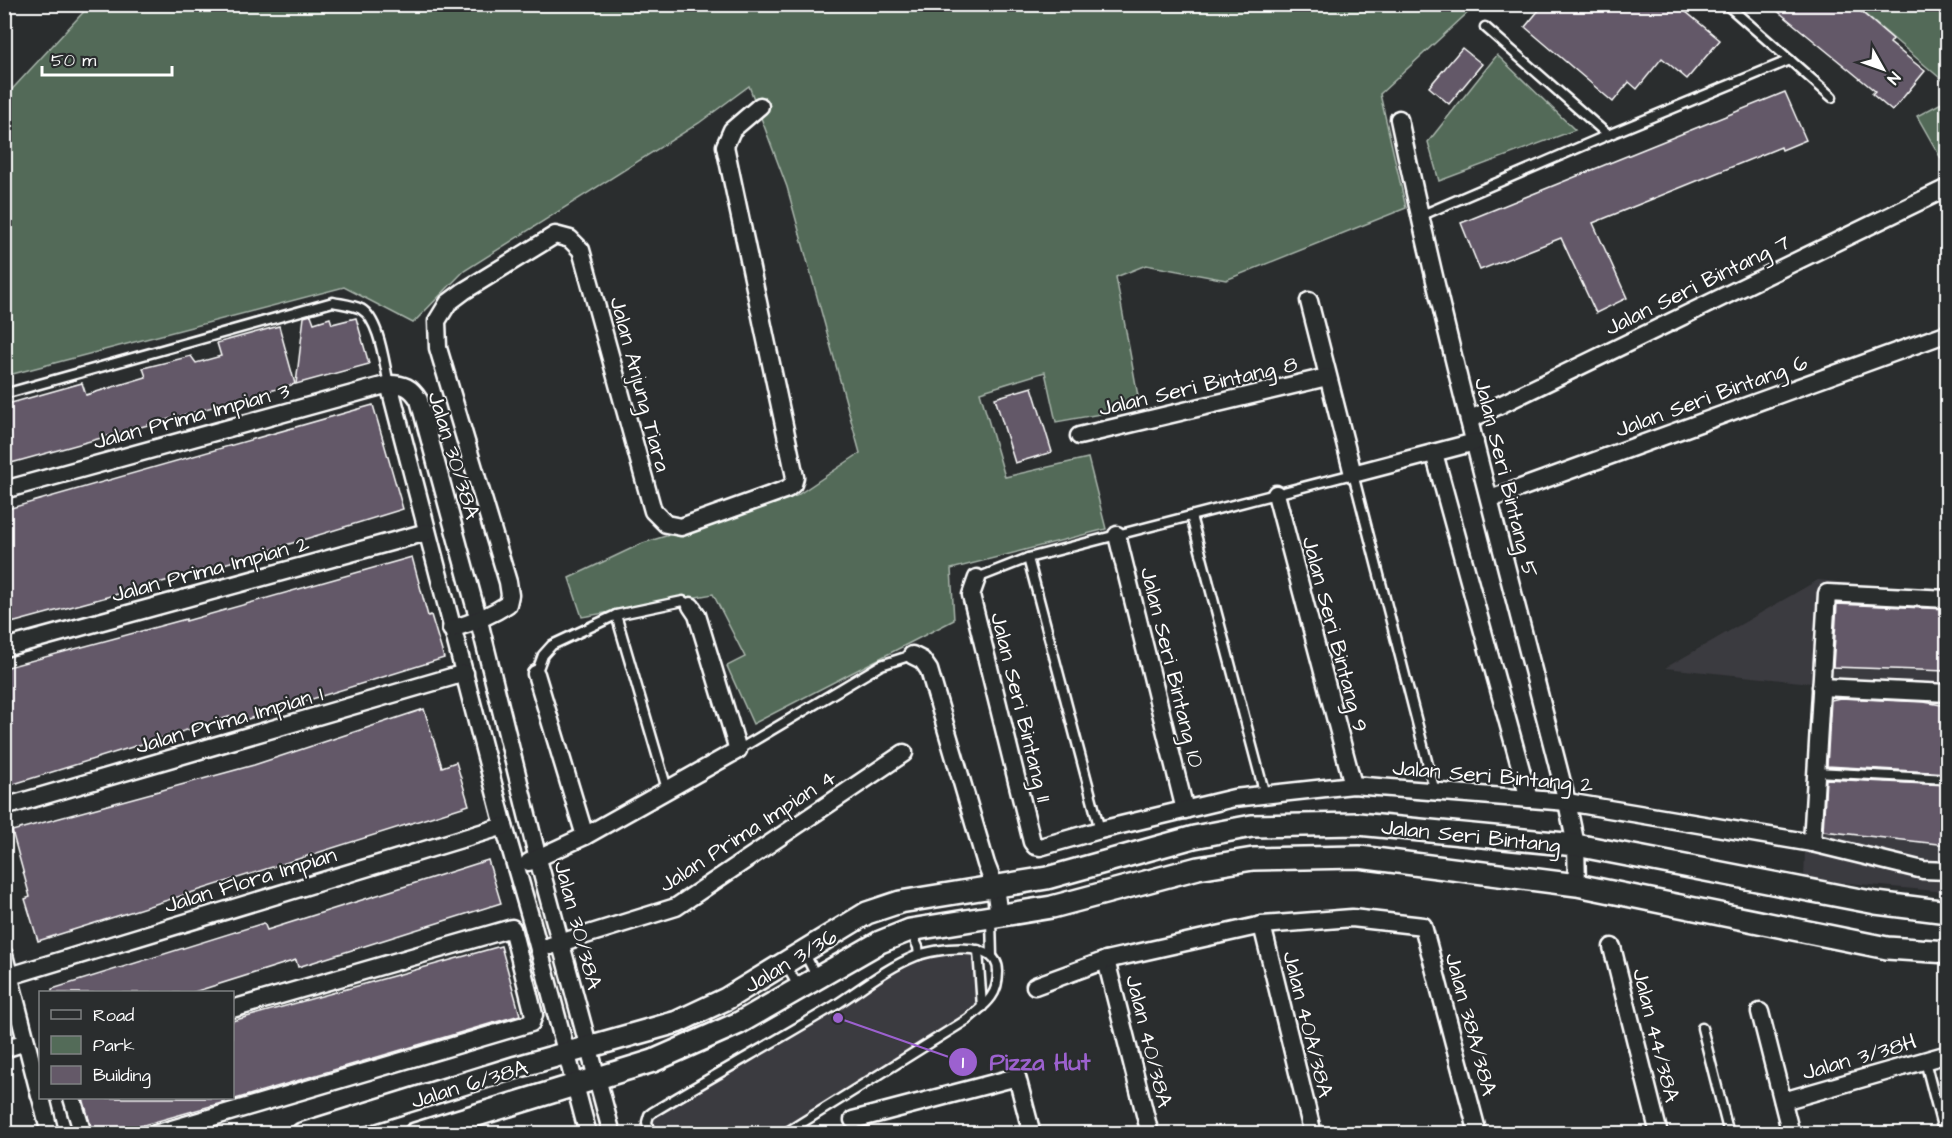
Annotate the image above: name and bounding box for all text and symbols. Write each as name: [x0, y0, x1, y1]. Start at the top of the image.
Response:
scale bar: [42, 39, 172, 77]
north arrow: [1853, 39, 1913, 99]
text: 50 m: [51, 48, 96, 73]
text: N: [1882, 67, 1905, 89]
street label: Jalan Seri Bintang 7: [1600, 227, 1796, 345]
street label: Jalan Anjung Tiara: [600, 293, 678, 476]
street label: Jalan Seri Bintang 6: [1611, 347, 1813, 447]
street label: Jalan Seri Bintang 8: [1096, 349, 1301, 425]
street label: Jalan Seri Bintang 5: [1465, 374, 1545, 581]
street label: Jalan Prima Impian 3: [90, 375, 293, 458]
street label: Jalan 30/38A: [419, 388, 488, 523]
street label: Jalan Prima Impian 2: [108, 528, 313, 611]
street label: Jalan Seri Bintang 9: [1293, 533, 1376, 736]
street label: Jalan Seri Bintang 10: [1131, 564, 1211, 771]
street label: Jalan Seri Bintang 11: [981, 609, 1059, 806]
street label: Jalan Prima Impian 1: [132, 679, 327, 762]
street label: Jalan Seri Bintang 2: [1391, 752, 1595, 802]
street label: Jalan Prima Impian 4: [653, 762, 843, 900]
street label: Jalan Seri Bintang: [1380, 812, 1562, 862]
street label: Jalan Flora Impian: [160, 839, 340, 921]
street label: Jalan 30/38A: [546, 858, 610, 993]
street label: Jalan 3/36: [738, 921, 843, 1001]
street label: Jalan 40A/38A: [1274, 948, 1341, 1101]
street label: Jalan 38A/38A: [1437, 950, 1504, 1099]
street label: Jalan 44/38A: [1624, 965, 1687, 1105]
street label: Jalan 40/38A: [1117, 972, 1180, 1111]
legend: [39, 991, 234, 1099]
text: Road: [93, 1003, 134, 1028]
street label: Jalan 3/38H: [1799, 1026, 1920, 1089]
text: Park: [93, 1033, 135, 1058]
callout: Pizza Hut: [948, 1041, 1103, 1083]
text: Pizza Hut: [990, 1046, 1091, 1080]
text: 1: [962, 1050, 965, 1075]
street label: Jalan 6/38A: [407, 1052, 532, 1117]
text: Building: [93, 1063, 151, 1089]

